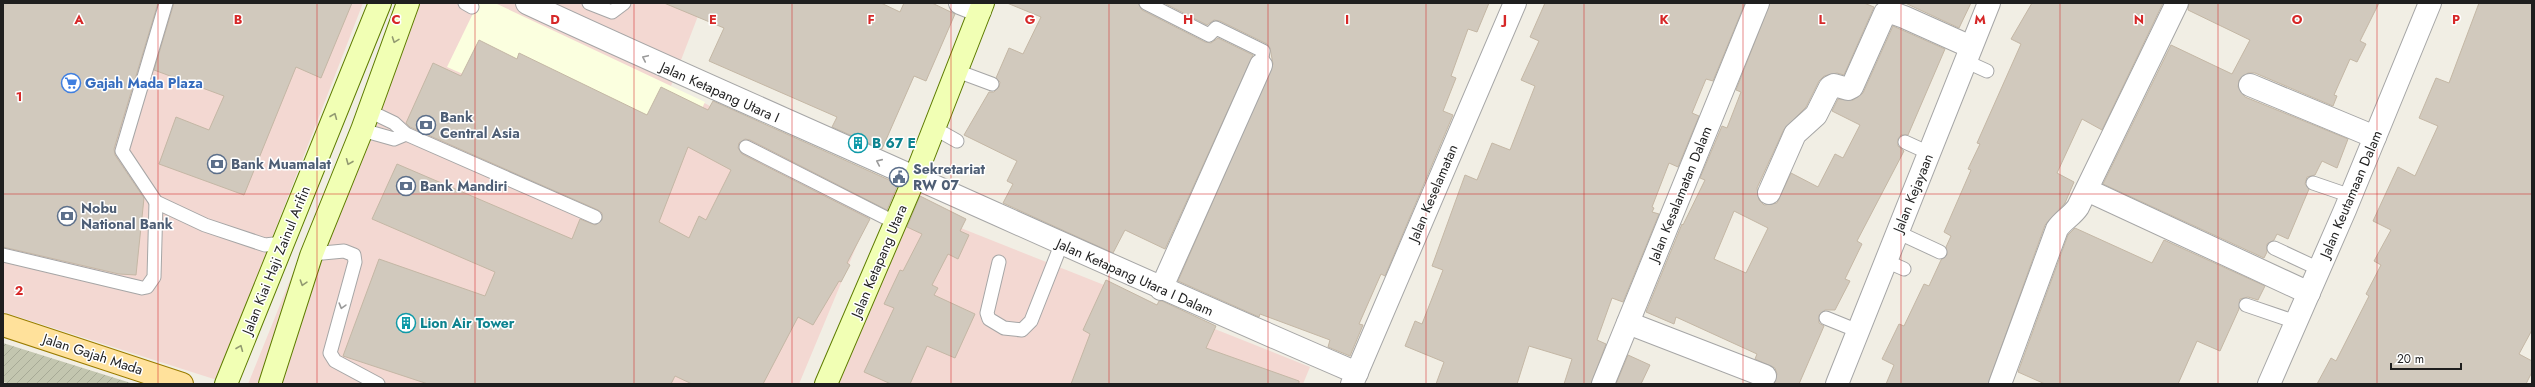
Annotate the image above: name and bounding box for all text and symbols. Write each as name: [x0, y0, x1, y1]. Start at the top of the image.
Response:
text: A: [73, 10, 84, 29]
text: B: [234, 10, 243, 29]
text: C: [391, 10, 401, 29]
text: D: [550, 10, 560, 29]
text: E: [709, 10, 717, 29]
text: F: [867, 10, 875, 29]
text: G: [1025, 10, 1036, 29]
text: H: [1183, 10, 1193, 29]
text: I: [1345, 10, 1349, 29]
text: J: [1500, 10, 1507, 29]
text: K: [1659, 10, 1669, 29]
text: L: [1819, 10, 1826, 29]
text: M: [1974, 10, 1986, 29]
text: N: [2134, 10, 2144, 29]
text: O: [2292, 10, 2303, 29]
text: P: [2452, 10, 2460, 29]
one-way arrow: [391, 36, 399, 43]
one-way arrow: [642, 55, 649, 63]
street label: Jalan Ketapang Utara I: [655, 56, 783, 127]
supermarket icon: Gajah Mada Plaza: [60, 72, 82, 94]
place label: Gajah Mada Plaza: [85, 73, 203, 93]
text: 1: [16, 87, 22, 106]
place label: Bank Central Asia: [440, 107, 520, 143]
one-way arrow: [330, 112, 338, 119]
bank icon: Bank Central Asia: [415, 114, 437, 136]
street label: Jalan Kesalamatan Dalam: [1643, 123, 1716, 267]
street label: Jalan Keutamaan Dalam: [2314, 127, 2387, 263]
building icon: B 67 E: [847, 132, 869, 154]
place label: B 67 E: [872, 133, 916, 153]
street label: Jalan Keselamatan: [1403, 141, 1463, 247]
street label: Jalan Kejayaan: [1887, 151, 1938, 237]
bank icon: Bank Muamalat: [206, 153, 228, 175]
place label: Bank Muamalat: [231, 154, 332, 174]
one-way arrow: [346, 158, 354, 165]
one-way arrow: [876, 158, 883, 166]
place label: Sekretariat RW 07: [913, 159, 986, 195]
public building icon: Sekretariat RW 07: [888, 166, 910, 188]
bank icon: Bank Mandiri: [395, 175, 417, 197]
place label: Bank Mandiri: [420, 176, 507, 196]
street label: Jalan Kiai Haji Zainul Arifin: [236, 183, 315, 339]
place label: Nobu National Bank: [81, 198, 173, 234]
street label: Jalan Ketapang Utara: [845, 201, 912, 322]
bank icon: Nobu National Bank: [56, 205, 78, 227]
street label: Jalan Ketapang Utara I Dalam: [1051, 232, 1217, 321]
one-way arrow: [299, 279, 308, 286]
text: 2: [15, 281, 23, 300]
one-way arrow: [338, 302, 347, 309]
building icon: Lion Air Tower: [395, 312, 417, 334]
place label: Lion Air Tower: [420, 313, 515, 333]
street label: Jalan Gajah Mada: [39, 328, 145, 380]
one-way arrow: [236, 344, 244, 351]
scale bar: [2391, 345, 2461, 371]
text: 20 m: [2397, 350, 2424, 368]

